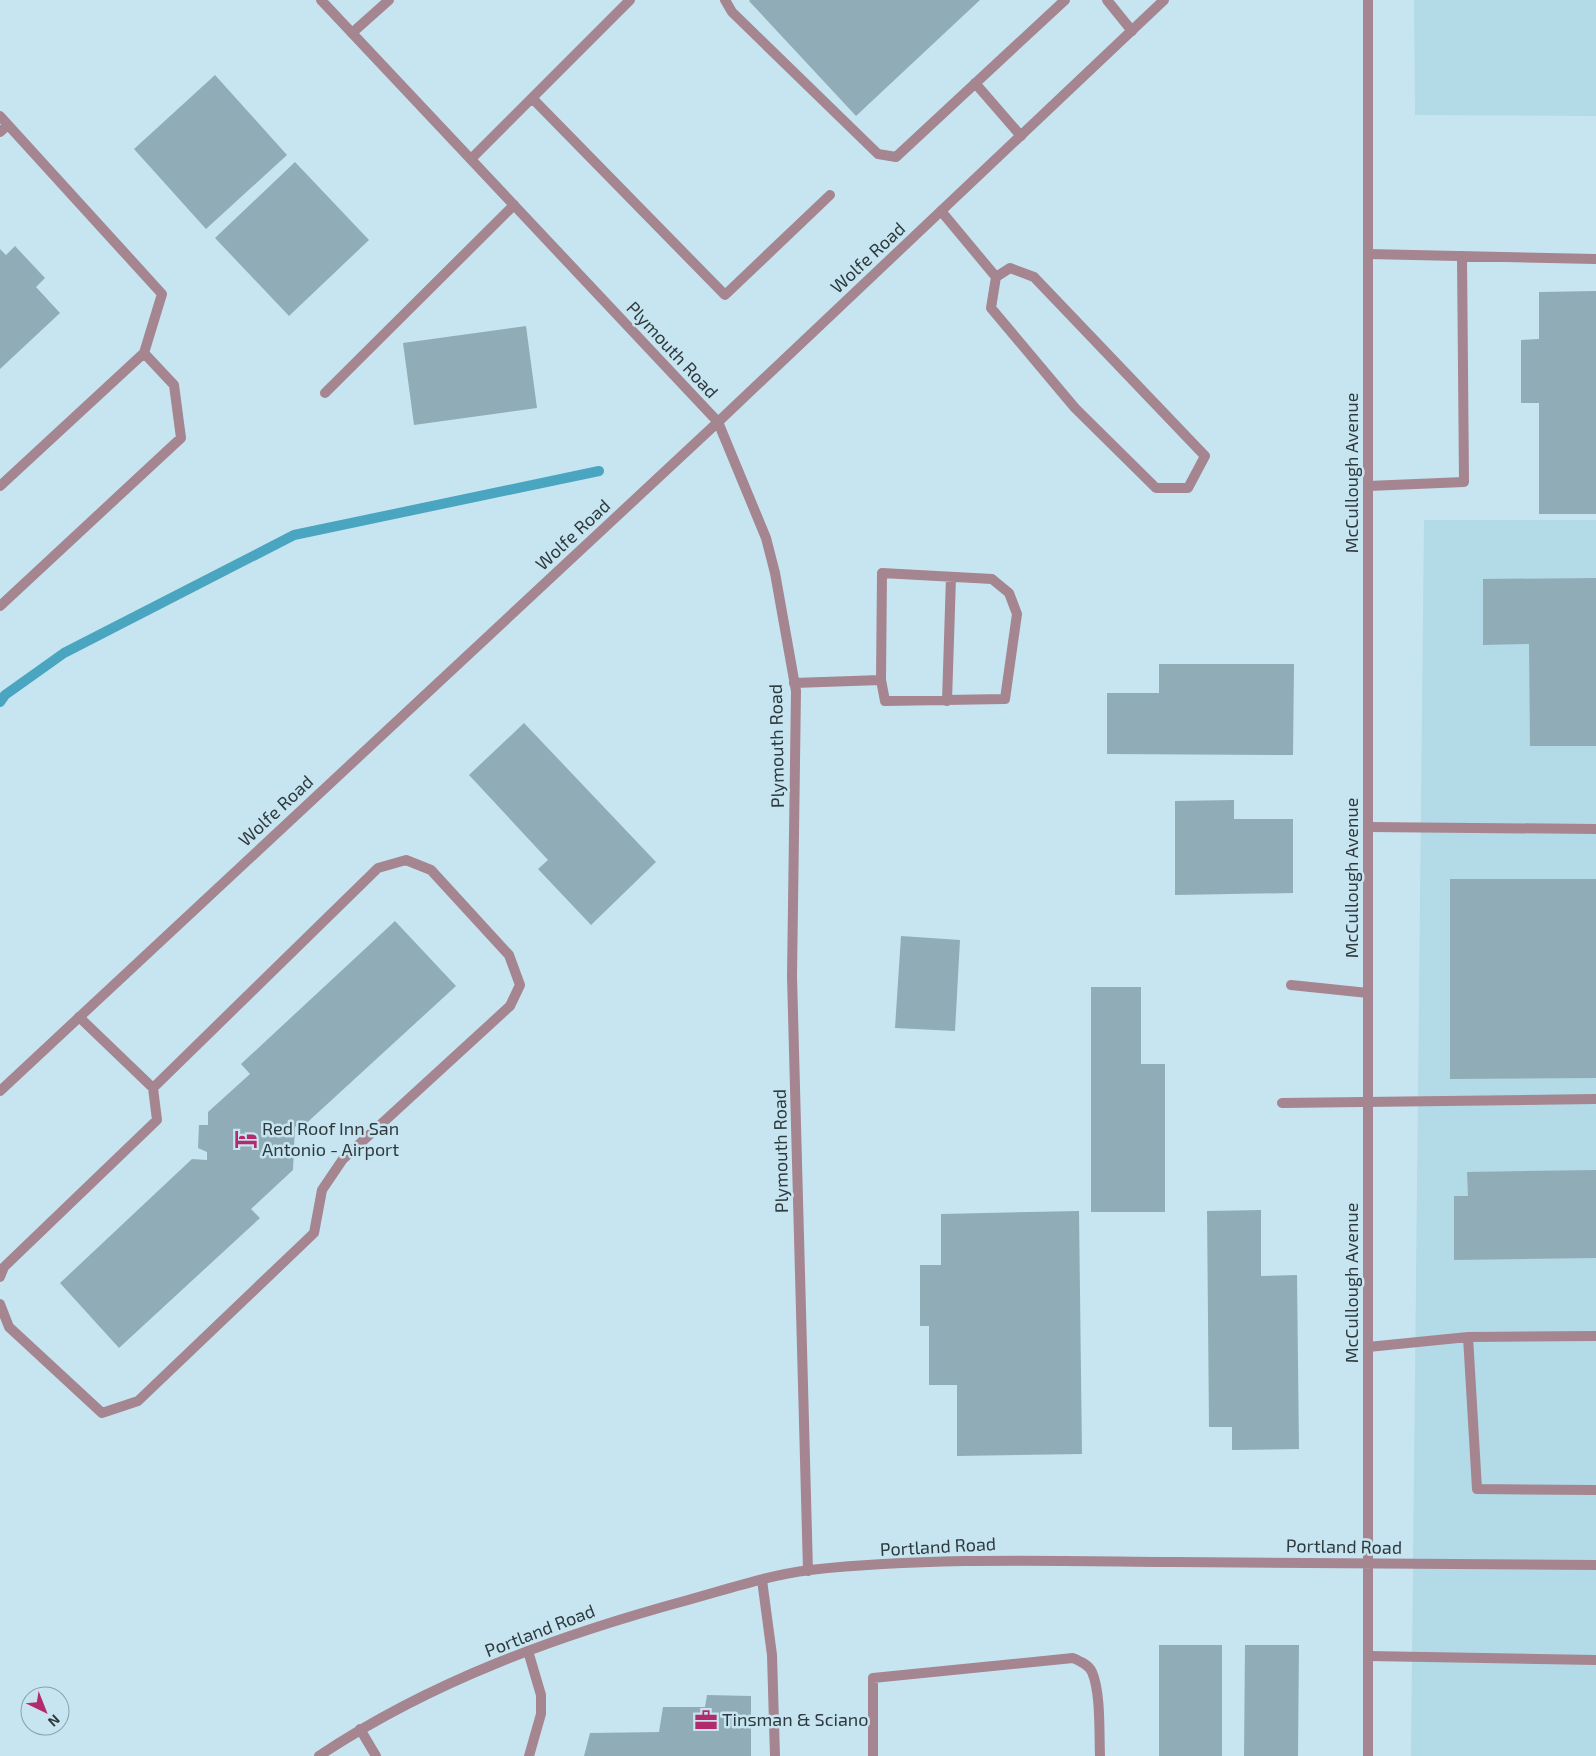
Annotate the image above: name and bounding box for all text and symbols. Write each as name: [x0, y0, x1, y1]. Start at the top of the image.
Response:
street label: Wolfe Road: [825, 217, 909, 297]
street label: Plymouth Road: [622, 296, 723, 402]
street label: McCullough Avenue: [1340, 393, 1362, 553]
street label: Wolfe Road: [530, 494, 614, 574]
street label: Plymouth Road: [764, 684, 788, 808]
street label: Wolfe Road: [233, 770, 317, 850]
street label: McCullough Avenue: [1340, 798, 1362, 958]
street label: Plymouth Road: [768, 1089, 792, 1213]
place label: Red Roof Inn San Antonio - Airport: [262, 1117, 399, 1160]
hotel icon: Red Roof Inn San Antonio - Airport: [233, 1126, 259, 1152]
street label: McCullough Avenue: [1340, 1203, 1362, 1363]
street label: Portland Road: [879, 1532, 997, 1560]
street label: Portland Road: [1286, 1534, 1402, 1558]
street label: Portland Road: [481, 1599, 598, 1661]
north arrow: [20, 1686, 70, 1736]
office icon: Tinsman & Sciano: [693, 1707, 719, 1733]
place label: Tinsman & Sciano: [722, 1708, 868, 1730]
text: N: [45, 1711, 64, 1731]

